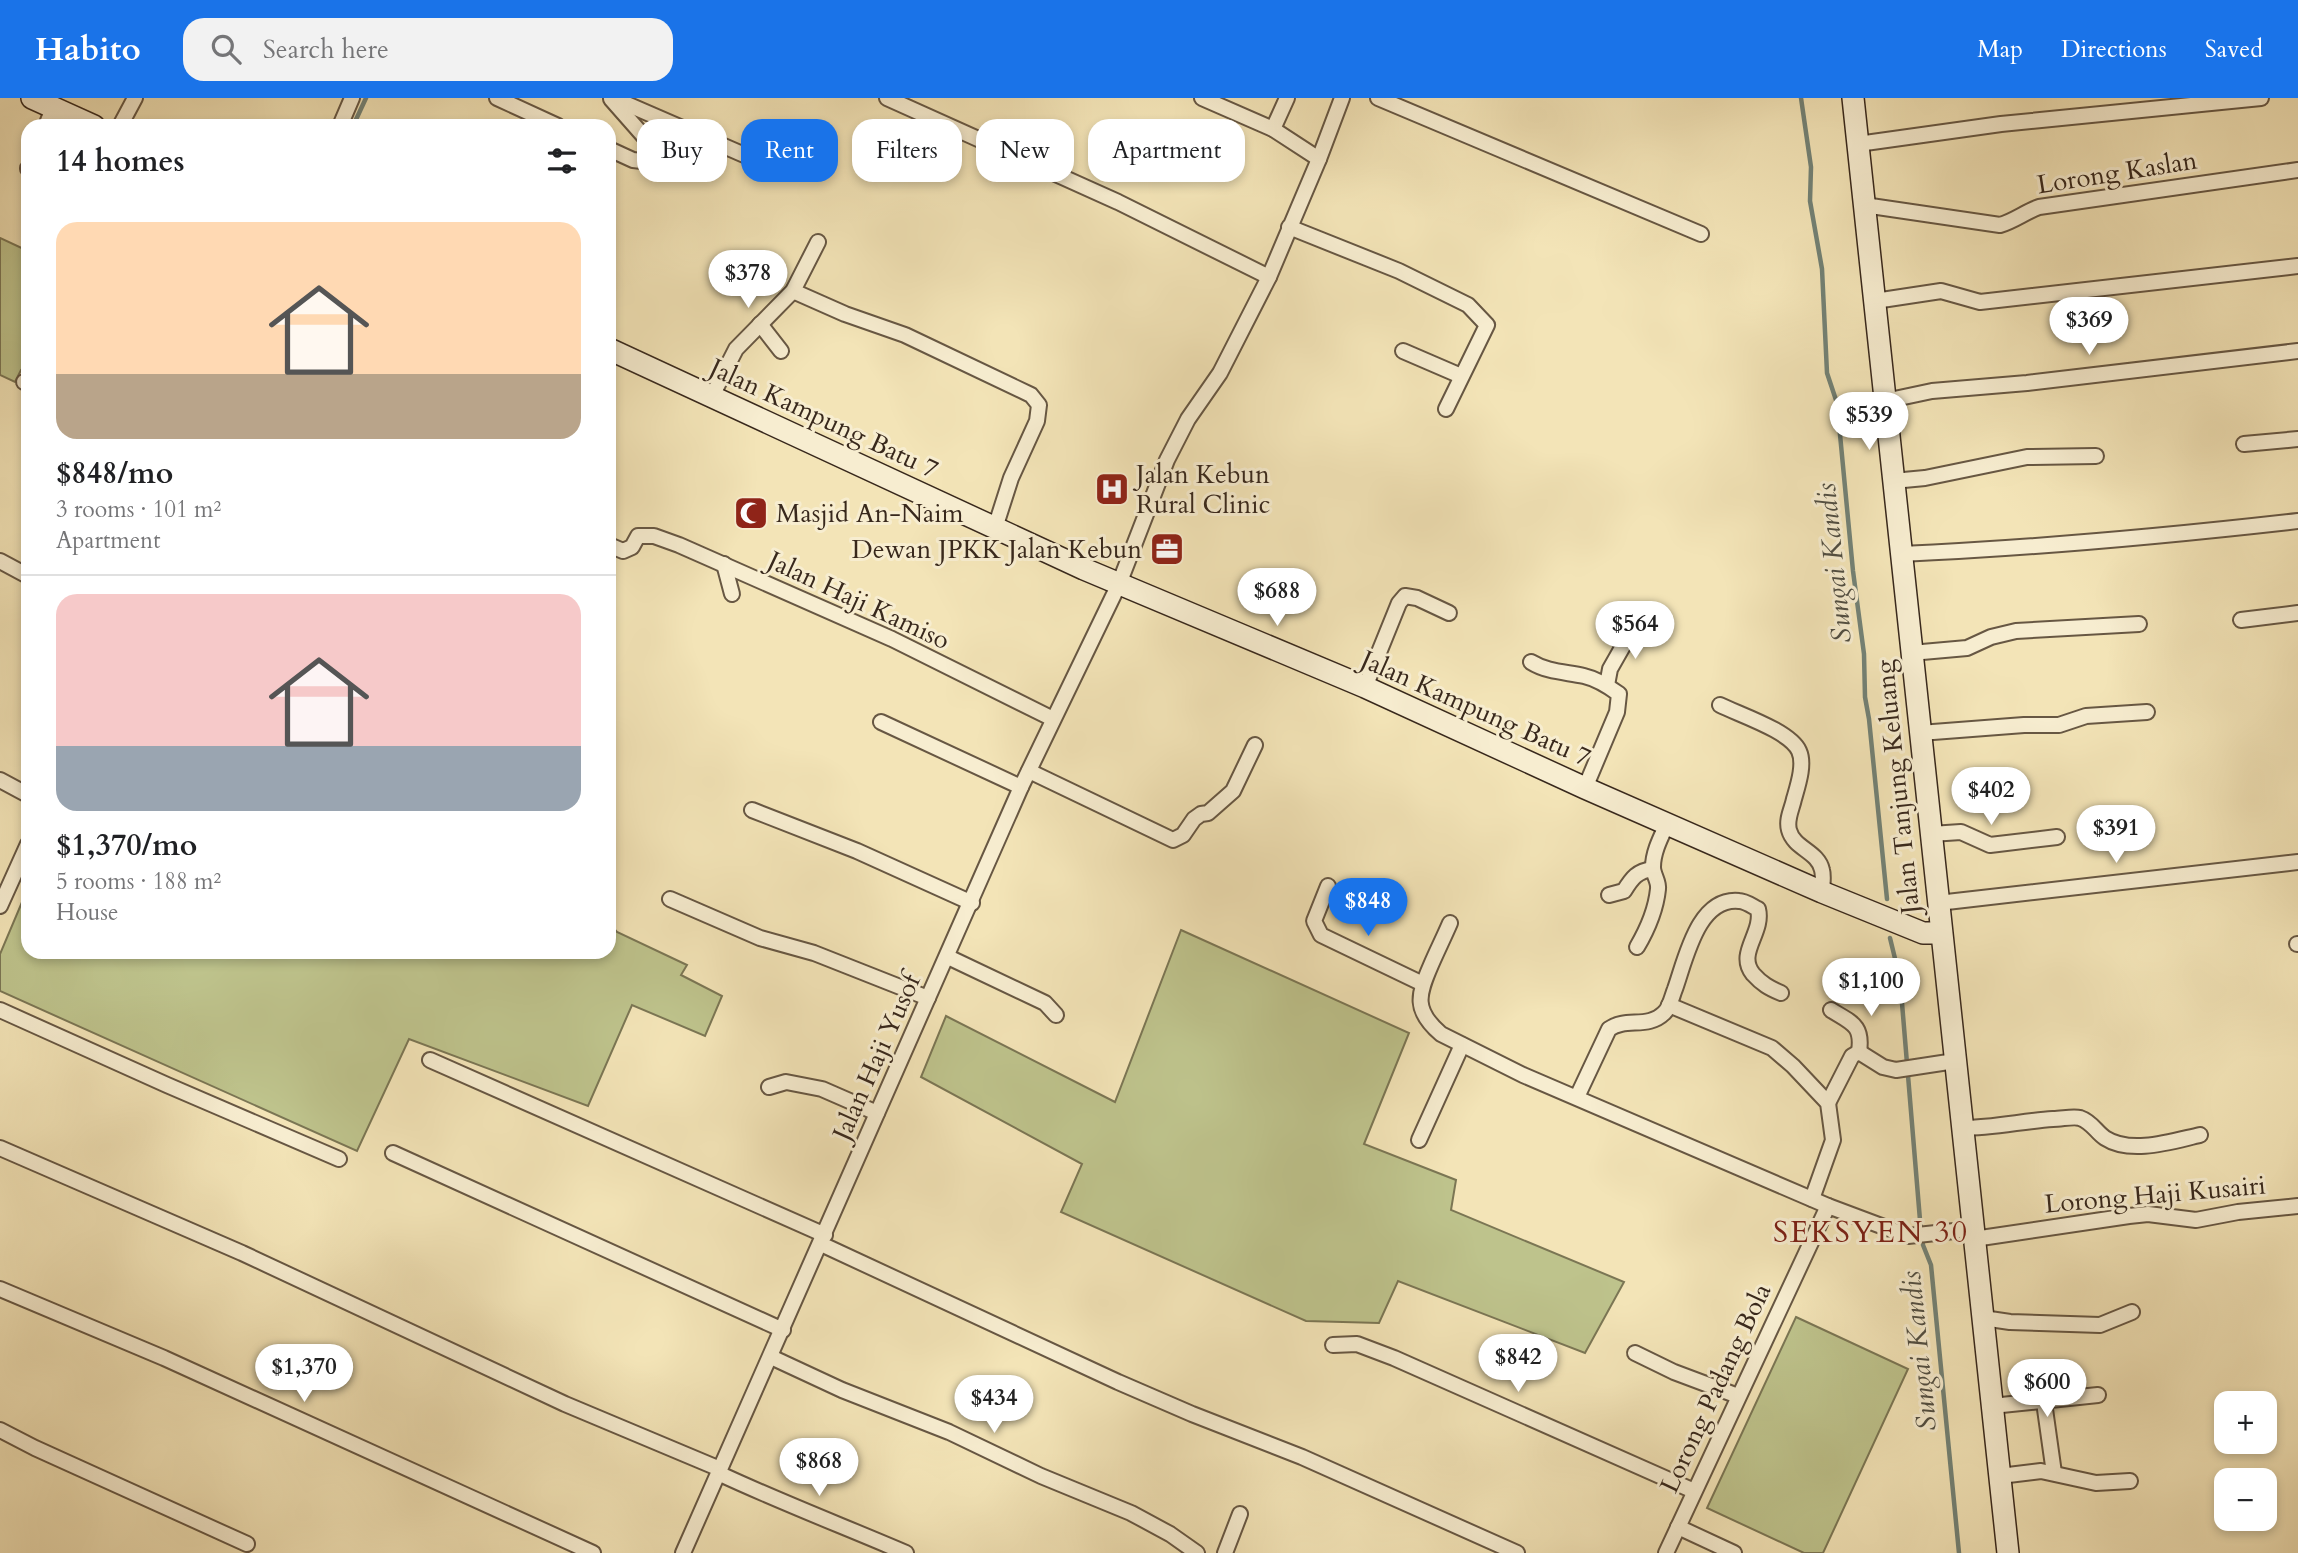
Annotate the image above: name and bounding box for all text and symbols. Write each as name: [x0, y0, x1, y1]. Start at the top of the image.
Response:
search box: [183, 18, 673, 81]
text: Habito: [35, 27, 141, 72]
icon: search: [207, 30, 245, 68]
text: Search here: [263, 32, 389, 67]
text: Map: [1977, 33, 2023, 66]
text: Directions: [2061, 33, 2167, 66]
text: Saved: [2205, 33, 2263, 66]
chip: Buy: [637, 119, 727, 182]
chip: Rent: [741, 119, 838, 182]
chip: Filters: [852, 119, 962, 182]
chip: New: [976, 119, 1074, 182]
chip: Apartment: [1088, 119, 1245, 182]
text: 14 homes: [56, 141, 185, 182]
icon: filters: [543, 142, 581, 180]
street label: Lorong Kaslan: [2035, 143, 2200, 202]
pin: $378: [707, 250, 789, 310]
text: $378: [724, 257, 772, 288]
icon: home: [256, 267, 382, 393]
pin: $369: [2048, 298, 2130, 357]
text: $369: [2065, 304, 2113, 335]
street label: Jalan Kampung Batu 7: [700, 348, 944, 487]
pin: $539: [1828, 392, 1910, 452]
text: $539: [1845, 399, 1893, 430]
text: $848/mo: [56, 453, 173, 494]
place label: Jalan Kebun Rural Clinic: [1132, 457, 1270, 522]
hospital icon: Jalan Kebun Rural Clinic: [1093, 470, 1131, 508]
water label: Sungai Kandis: [1807, 480, 1861, 645]
text: 3 rooms · 101 m²: [56, 494, 221, 525]
mosque icon: Masjid An-Naim: [732, 494, 770, 532]
place label: Masjid An-Naim: [776, 496, 963, 531]
text: Apartment: [56, 525, 160, 556]
office icon: Dewan JPKK Jalan Kebun: [1148, 530, 1186, 568]
place label: Dewan JPKK Jalan Kebun: [852, 532, 1142, 567]
street label: Jalan Haji Kamiso: [759, 541, 955, 658]
pin: $688: [1236, 568, 1318, 628]
text: $688: [1253, 575, 1301, 606]
pin: $564: [1594, 602, 1676, 661]
text: $564: [1611, 608, 1659, 639]
icon: home: [256, 639, 382, 765]
street label: Jalan Kampung Batu 7: [1352, 640, 1596, 775]
street label: Jalan Tanjung Keluang: [1867, 658, 1929, 920]
pin: $402: [1950, 768, 2032, 827]
text: $402: [1967, 774, 2015, 805]
pin: $391: [2075, 806, 2157, 865]
text: $391: [2092, 812, 2140, 843]
text: $1,370/mo: [56, 825, 197, 866]
text: 5 rooms · 188 m²: [56, 866, 221, 897]
pin: $848: [1327, 878, 1409, 938]
text: $848: [1344, 885, 1392, 916]
text: House: [56, 897, 118, 928]
pin: $1,100: [1814, 958, 1928, 1018]
street label: Jalan Haji Yusof: [823, 965, 930, 1150]
text: $1,100: [1838, 965, 1904, 996]
street label: Lorong Haji Kusairi: [2043, 1167, 2267, 1222]
district label: SEKSYEN 30: [1773, 1212, 1969, 1253]
water label: Sungai Kandis: [1892, 1268, 1946, 1433]
street label: Lorong Padang Bola: [1652, 1278, 1779, 1499]
pin: $842: [1477, 1334, 1559, 1394]
text: $842: [1494, 1341, 1542, 1372]
pin: $1,370: [247, 1344, 361, 1404]
text: $1,370: [271, 1351, 337, 1382]
pin: $600: [2006, 1360, 2088, 1419]
text: $600: [2023, 1366, 2071, 1397]
pin: $434: [953, 1376, 1035, 1435]
text: $434: [970, 1382, 1018, 1413]
map controls: [2214, 1391, 2277, 1531]
button: +: [2214, 1391, 2277, 1454]
pin: $868: [778, 1438, 860, 1498]
text: $868: [795, 1445, 843, 1476]
button: −: [2214, 1468, 2277, 1531]

